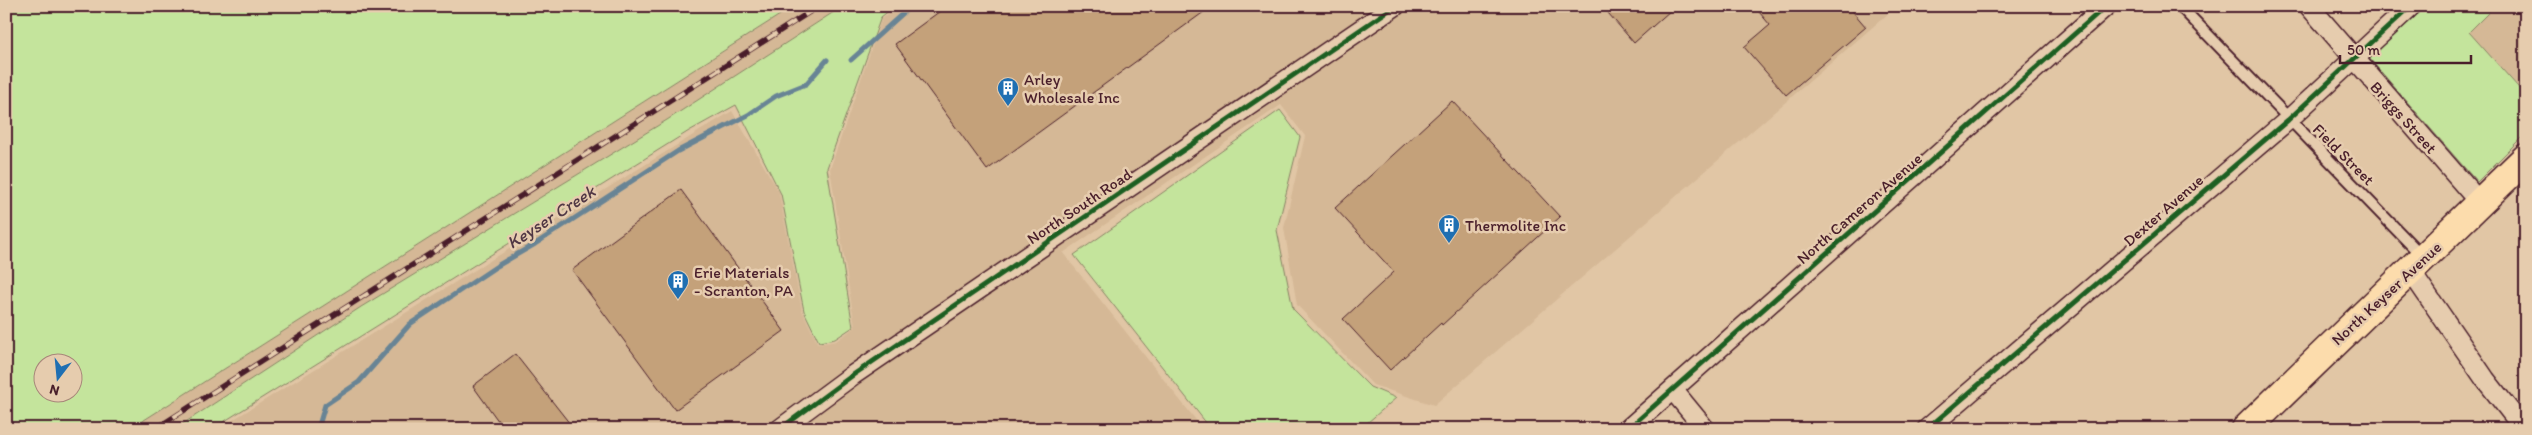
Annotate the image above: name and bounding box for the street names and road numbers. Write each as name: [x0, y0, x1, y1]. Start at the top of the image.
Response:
street label: Briggs Street: [2366, 77, 2441, 157]
street label: Field Street: [2309, 120, 2378, 189]
street label: North Cameron Avenue: [1793, 149, 1926, 268]
street label: North South Road: [1023, 164, 1135, 248]
street label: Dexter Avenue: [2119, 170, 2207, 250]
street label: North Keyser Avenue: [2327, 237, 2445, 349]

